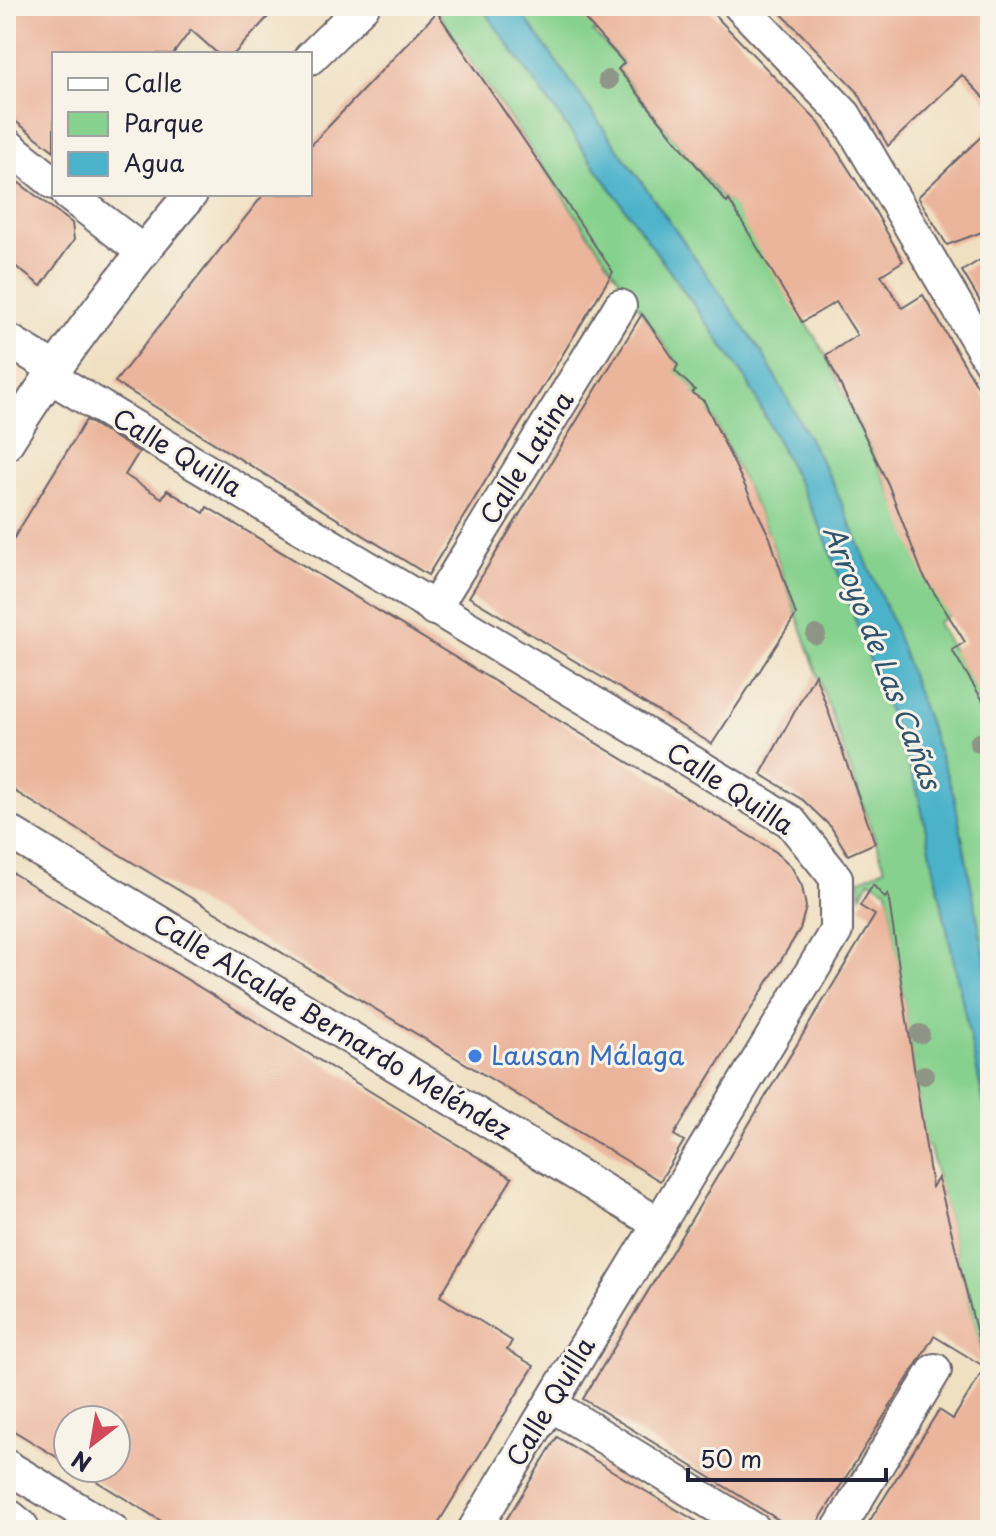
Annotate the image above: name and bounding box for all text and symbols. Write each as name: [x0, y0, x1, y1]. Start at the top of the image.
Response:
legend: [52, 52, 312, 196]
text: Calle: [124, 64, 182, 100]
text: Parque: [124, 104, 204, 140]
text: Agua: [124, 144, 184, 180]
street label: Calle Latina: [469, 382, 583, 531]
street label: Calle Quilla: [106, 398, 251, 506]
water label: Arroyo de Las Cañas: [813, 518, 954, 797]
street label: Calle Quilla: [659, 732, 803, 844]
street label: Calle Alcalde Bernardo Meléndez: [146, 903, 519, 1149]
place label: Lausan Málaga: [491, 1035, 685, 1074]
marker: Lausan Málaga: [466, 1047, 484, 1065]
street label: Calle Quilla: [496, 1328, 604, 1473]
north arrow: [52, 1404, 132, 1484]
scale bar: [688, 1432, 886, 1482]
text: 50 m: [700, 1440, 762, 1476]
text: N: [65, 1444, 97, 1481]

